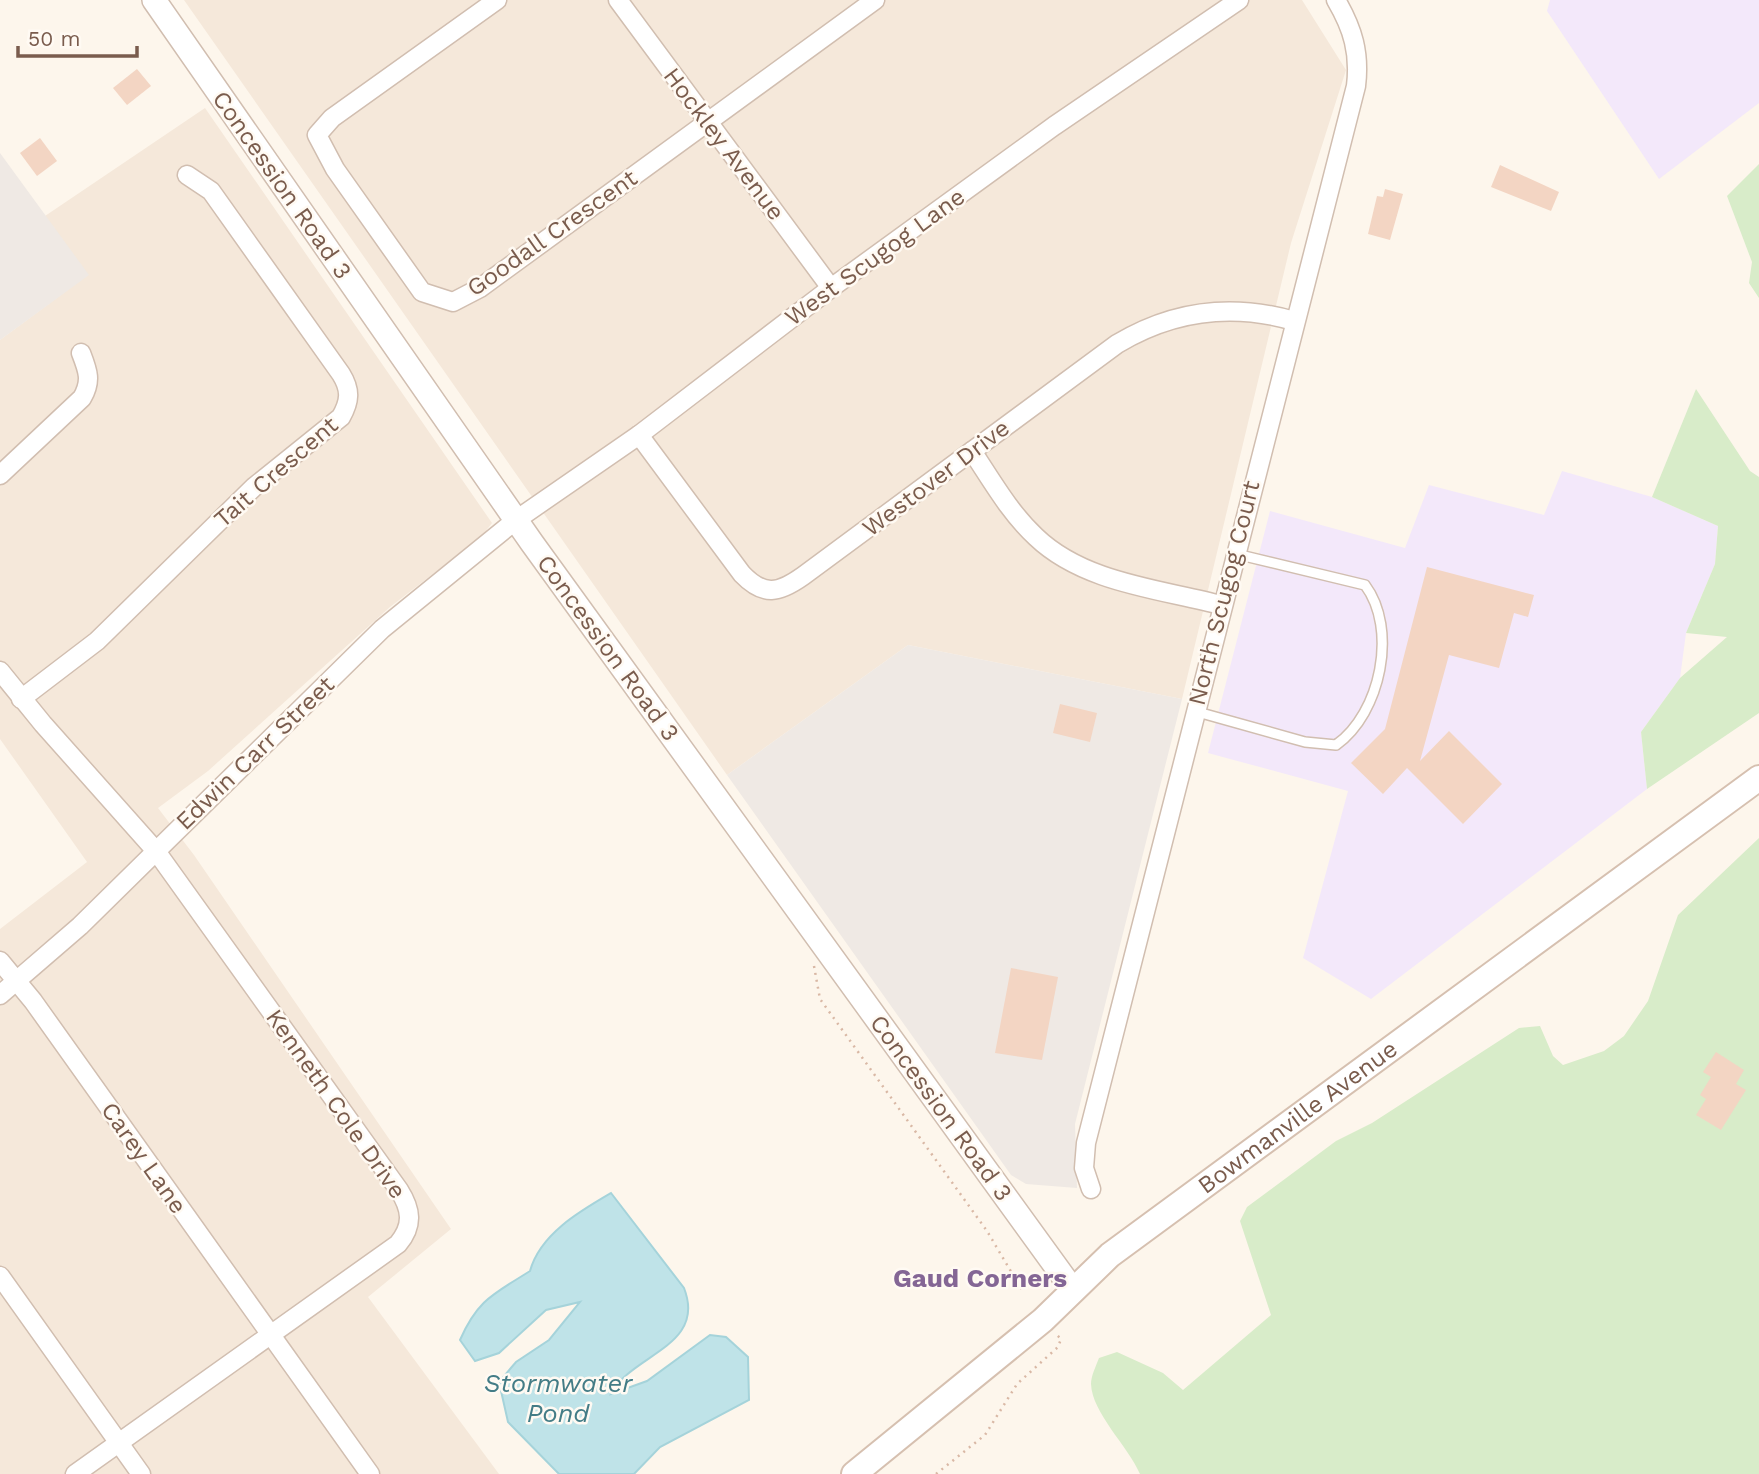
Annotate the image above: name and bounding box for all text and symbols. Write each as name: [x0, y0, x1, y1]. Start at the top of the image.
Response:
scale bar: [18, 14, 136, 58]
text: 50 m: [28, 26, 80, 51]
street label: Hockley Avenue: [658, 62, 790, 226]
street label: Concession Road 3: [207, 86, 357, 284]
street label: Goodall Crescent: [462, 164, 642, 302]
street label: West Scugog Lane: [780, 182, 970, 332]
street label: Tait Crescent: [208, 411, 344, 533]
street label: Westover Drive: [857, 414, 1015, 542]
street label: North Scugog Court: [1183, 478, 1265, 708]
street label: Concession Road 3: [531, 550, 685, 746]
street label: Edwin Carr Street: [170, 670, 340, 836]
street label: Kenneth Cole Drive: [260, 1004, 412, 1204]
street label: Concession Road 3: [864, 1010, 1018, 1206]
street label: Bowmanville Avenue: [1192, 1035, 1403, 1200]
street label: Carey Lane: [95, 1097, 193, 1219]
district label: Gaud Corners: [893, 1263, 1067, 1293]
water label: Stormwater Pond: [484, 1368, 633, 1428]

